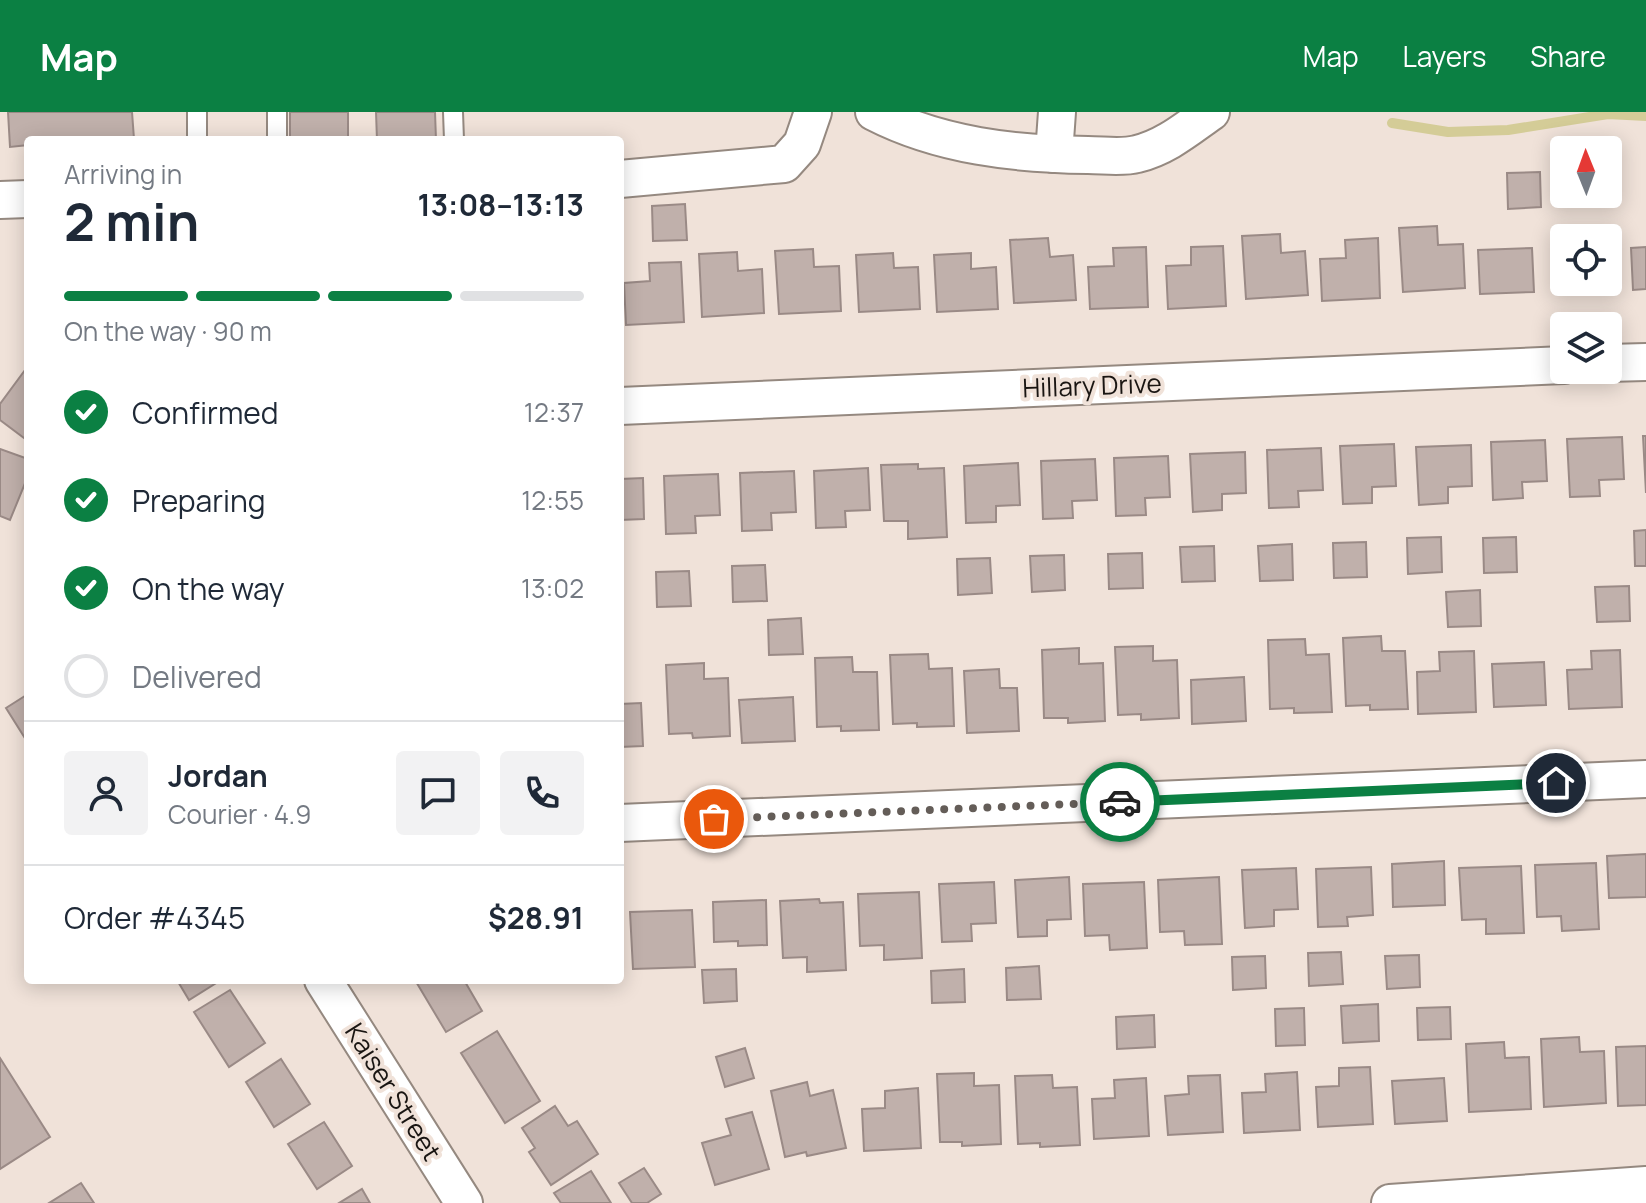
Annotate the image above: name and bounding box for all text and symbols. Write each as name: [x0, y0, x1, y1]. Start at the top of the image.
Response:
text: Map: [40, 30, 118, 82]
text: Map: [1303, 37, 1359, 75]
text: Layers: [1403, 37, 1486, 75]
text: Share: [1530, 37, 1606, 75]
north arrow: [1550, 136, 1622, 208]
map controls: [1550, 136, 1622, 384]
text: Arriving in: [64, 156, 182, 192]
text: 13:08–13:13: [418, 184, 584, 225]
text: 2 min: [64, 186, 199, 257]
button: locate: [1550, 224, 1622, 296]
button: layers: [1550, 312, 1622, 384]
text: On the way · 90 m: [64, 313, 272, 349]
street label: Hillary Drive: [1022, 365, 1162, 405]
icon: check: [64, 390, 108, 434]
text: Confirmed: [132, 392, 279, 433]
text: 12:37: [524, 394, 584, 430]
icon: check: [64, 478, 108, 522]
text: Preparing: [132, 480, 266, 521]
text: 12:55: [521, 482, 584, 518]
icon: check: [64, 566, 108, 610]
text: On the way: [132, 568, 285, 609]
text: 13:02: [521, 570, 584, 606]
text: Delivered: [132, 656, 262, 697]
pin: [1522, 749, 1590, 817]
button: person: [64, 751, 148, 835]
button: chat: [396, 751, 480, 835]
button: phone: [500, 751, 584, 835]
text: Jordan: [168, 755, 268, 796]
icon: home: [1534, 761, 1578, 805]
courier: [1080, 762, 1160, 842]
icon: car: [1098, 780, 1142, 824]
pin: [680, 785, 748, 853]
text: Courier · 4.9: [168, 796, 311, 832]
icon: bag: [692, 797, 736, 841]
text: Order #4345: [64, 897, 245, 938]
text: $28.91: [488, 897, 584, 938]
street label: Kaiser Street: [337, 1016, 450, 1167]

